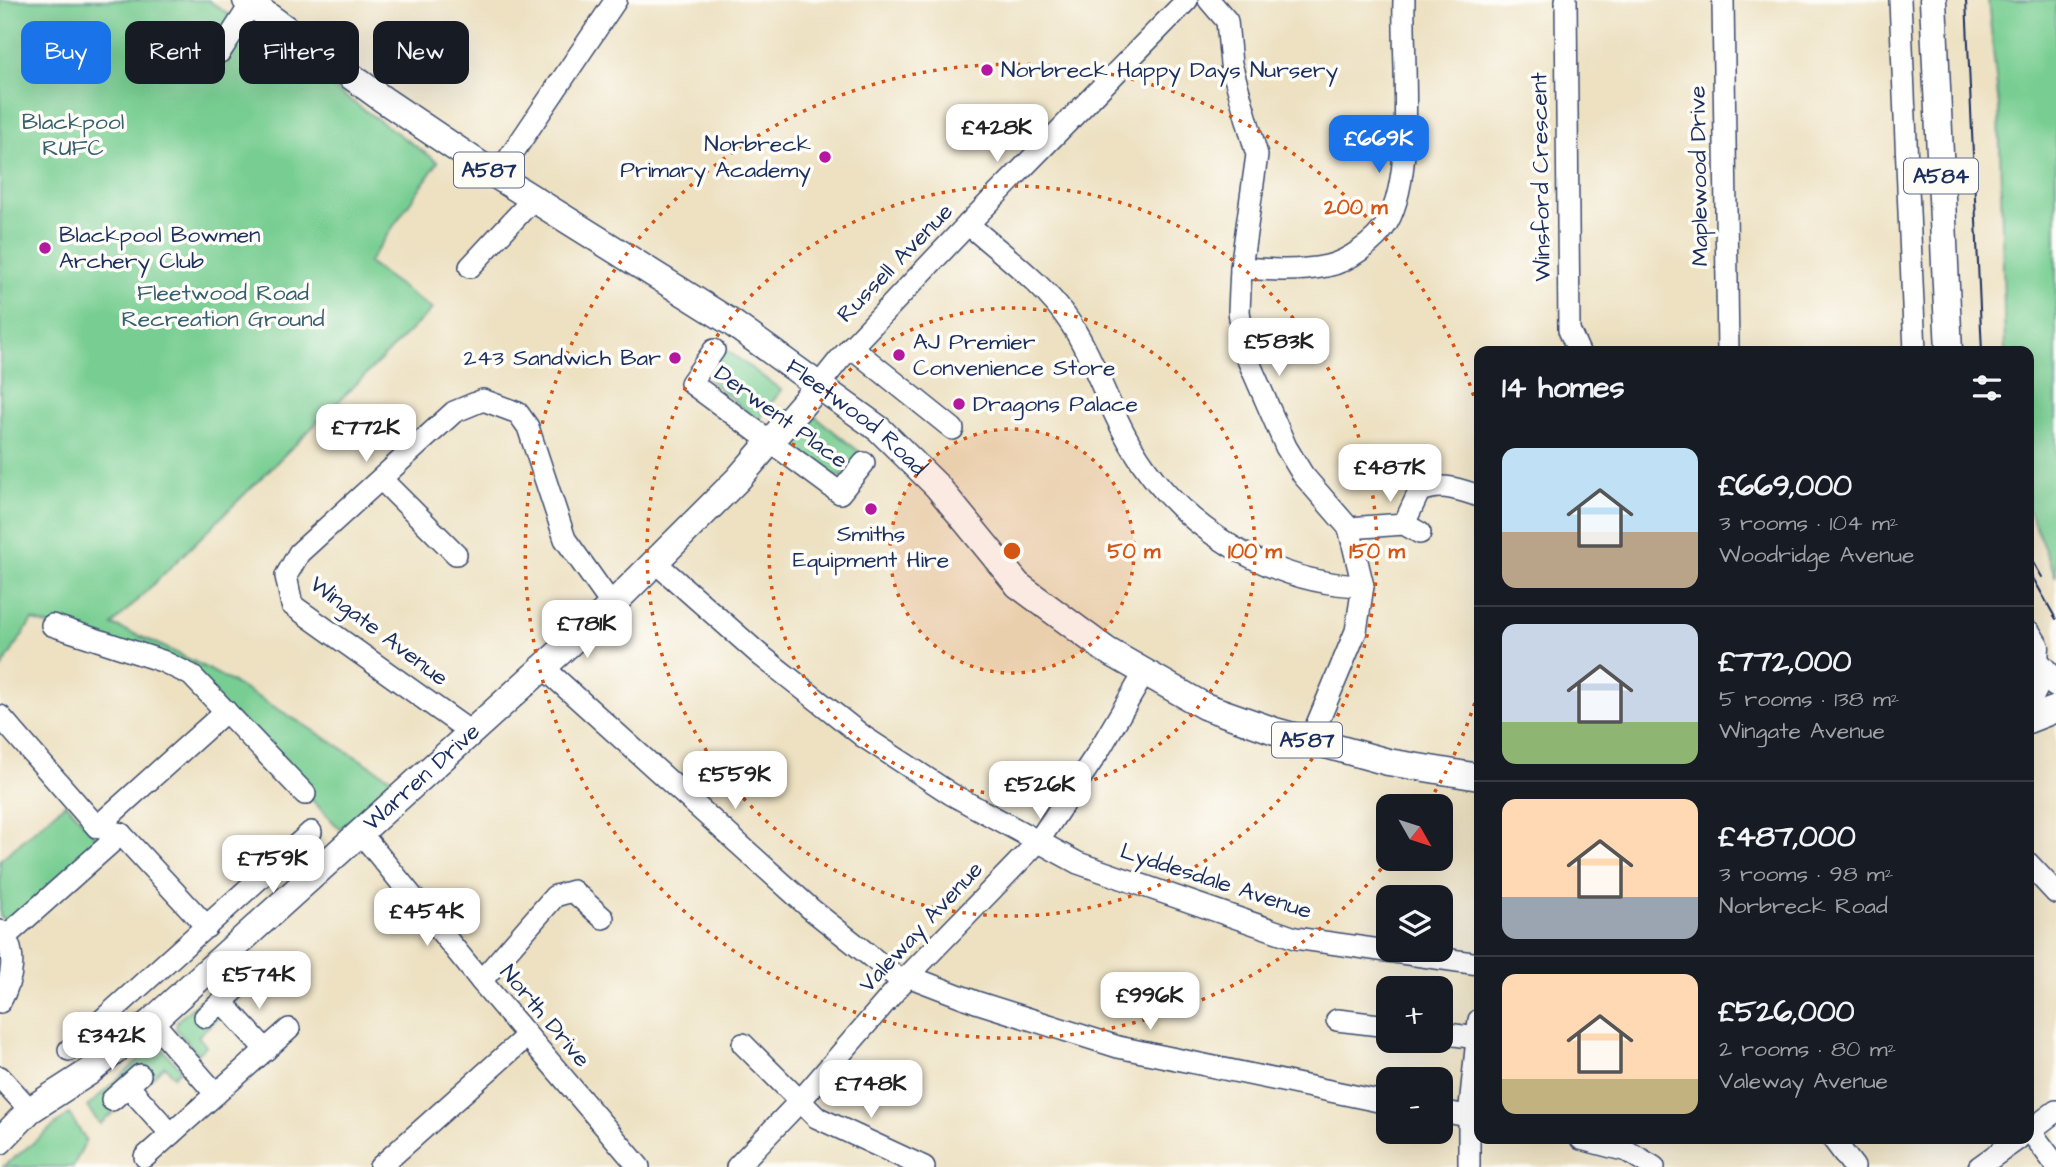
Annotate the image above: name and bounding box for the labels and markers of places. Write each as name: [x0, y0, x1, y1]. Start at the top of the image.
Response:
place label: Norbreck Happy Days Nursery: [1001, 54, 1339, 87]
marker: Norbreck Happy Days Nursery: [979, 62, 995, 78]
pin: £428K: [948, 104, 1046, 164]
pin: £669K: [1330, 116, 1428, 175]
place label: Norbreck Primary Academy: [620, 128, 811, 187]
marker: Norbreck Primary Academy: [817, 149, 833, 165]
place label: Blackpool Bowmen Archery Club: [59, 219, 261, 278]
marker: Blackpool Bowmen Archery Club: [37, 240, 53, 256]
pin: £583K: [1230, 318, 1328, 378]
place label: AJ Premier Convenience Store: [913, 326, 1115, 384]
place label: 243 Sandwich Bar: [464, 342, 661, 374]
marker: AJ Premier Convenience Store: [891, 347, 907, 363]
marker: 243 Sandwich Bar: [667, 350, 683, 366]
place label: Dragons Palace: [973, 388, 1138, 421]
marker: Dragons Palace: [951, 396, 967, 412]
pin: £772K: [317, 405, 415, 464]
pin: £487K: [1341, 444, 1439, 504]
marker: Smiths Equipment Hire: [863, 501, 879, 517]
place label: Smiths Equipment Hire: [793, 518, 949, 576]
centre of rings: [1000, 539, 1024, 563]
pin: £781K: [538, 600, 636, 660]
pin: £559K: [686, 752, 784, 811]
pin: £526K: [991, 762, 1089, 821]
pin: £759K: [224, 836, 322, 895]
pin: £454K: [378, 888, 476, 948]
pin: £574K: [210, 951, 308, 1011]
pin: £996K: [1101, 972, 1199, 1032]
pin: £342K: [63, 1012, 161, 1072]
pin: £748K: [822, 1060, 920, 1120]

